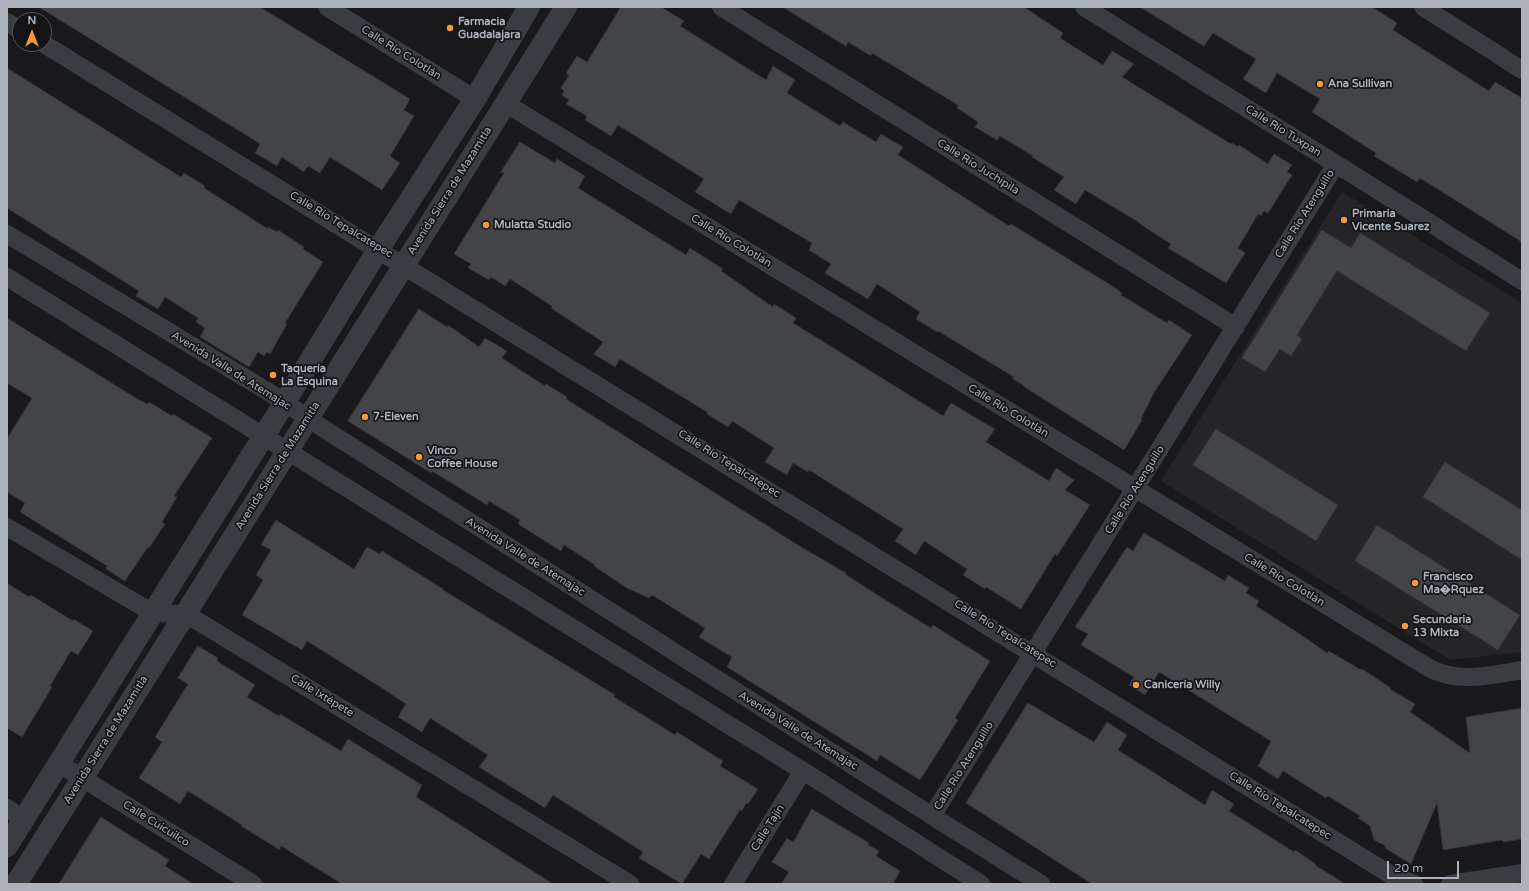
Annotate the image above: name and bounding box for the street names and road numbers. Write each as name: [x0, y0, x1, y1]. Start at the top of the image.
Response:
street label: Calle Río Colotlán: [359, 23, 443, 83]
street label: Calle Río Tuxpan: [1243, 102, 1323, 160]
street label: Avenida Sierra de Mazamitla: [405, 124, 495, 258]
street label: Calle Río Juchipila: [935, 136, 1021, 198]
street label: Calle Río Atenguillo: [1272, 167, 1338, 261]
street label: Calle Río Tepalcatepec: [287, 189, 395, 261]
street label: Calle Río Colotlán: [688, 212, 774, 270]
street label: Avenida Valle de Atemajac: [169, 329, 293, 413]
street label: Calle Río Colotlán: [965, 382, 1051, 440]
street label: Avenida Sierra de Mazamitla: [233, 399, 323, 533]
street label: Calle Río Tepalcatepec: [676, 427, 782, 501]
street label: Calle Río Atenguillo: [1102, 443, 1168, 537]
street label: Avenida Valle de Atemajac: [463, 515, 587, 599]
street label: Calle Río Colotlán: [1241, 551, 1327, 609]
street label: Calle Río Tepalcatepec: [952, 597, 1058, 671]
street label: Calle Ixtépete: [288, 672, 356, 720]
street label: Avenida Sierra de Mazamitla: [61, 673, 151, 807]
street label: Avenida Valle de Atemajac: [736, 689, 860, 773]
street label: Calle Río Atenguillo: [931, 719, 997, 813]
street label: Calle Río Tepalcatepec: [1227, 769, 1333, 843]
street label: Calle Cuicuilco: [120, 798, 192, 850]
street label: Calle Tajín: [748, 802, 788, 854]

